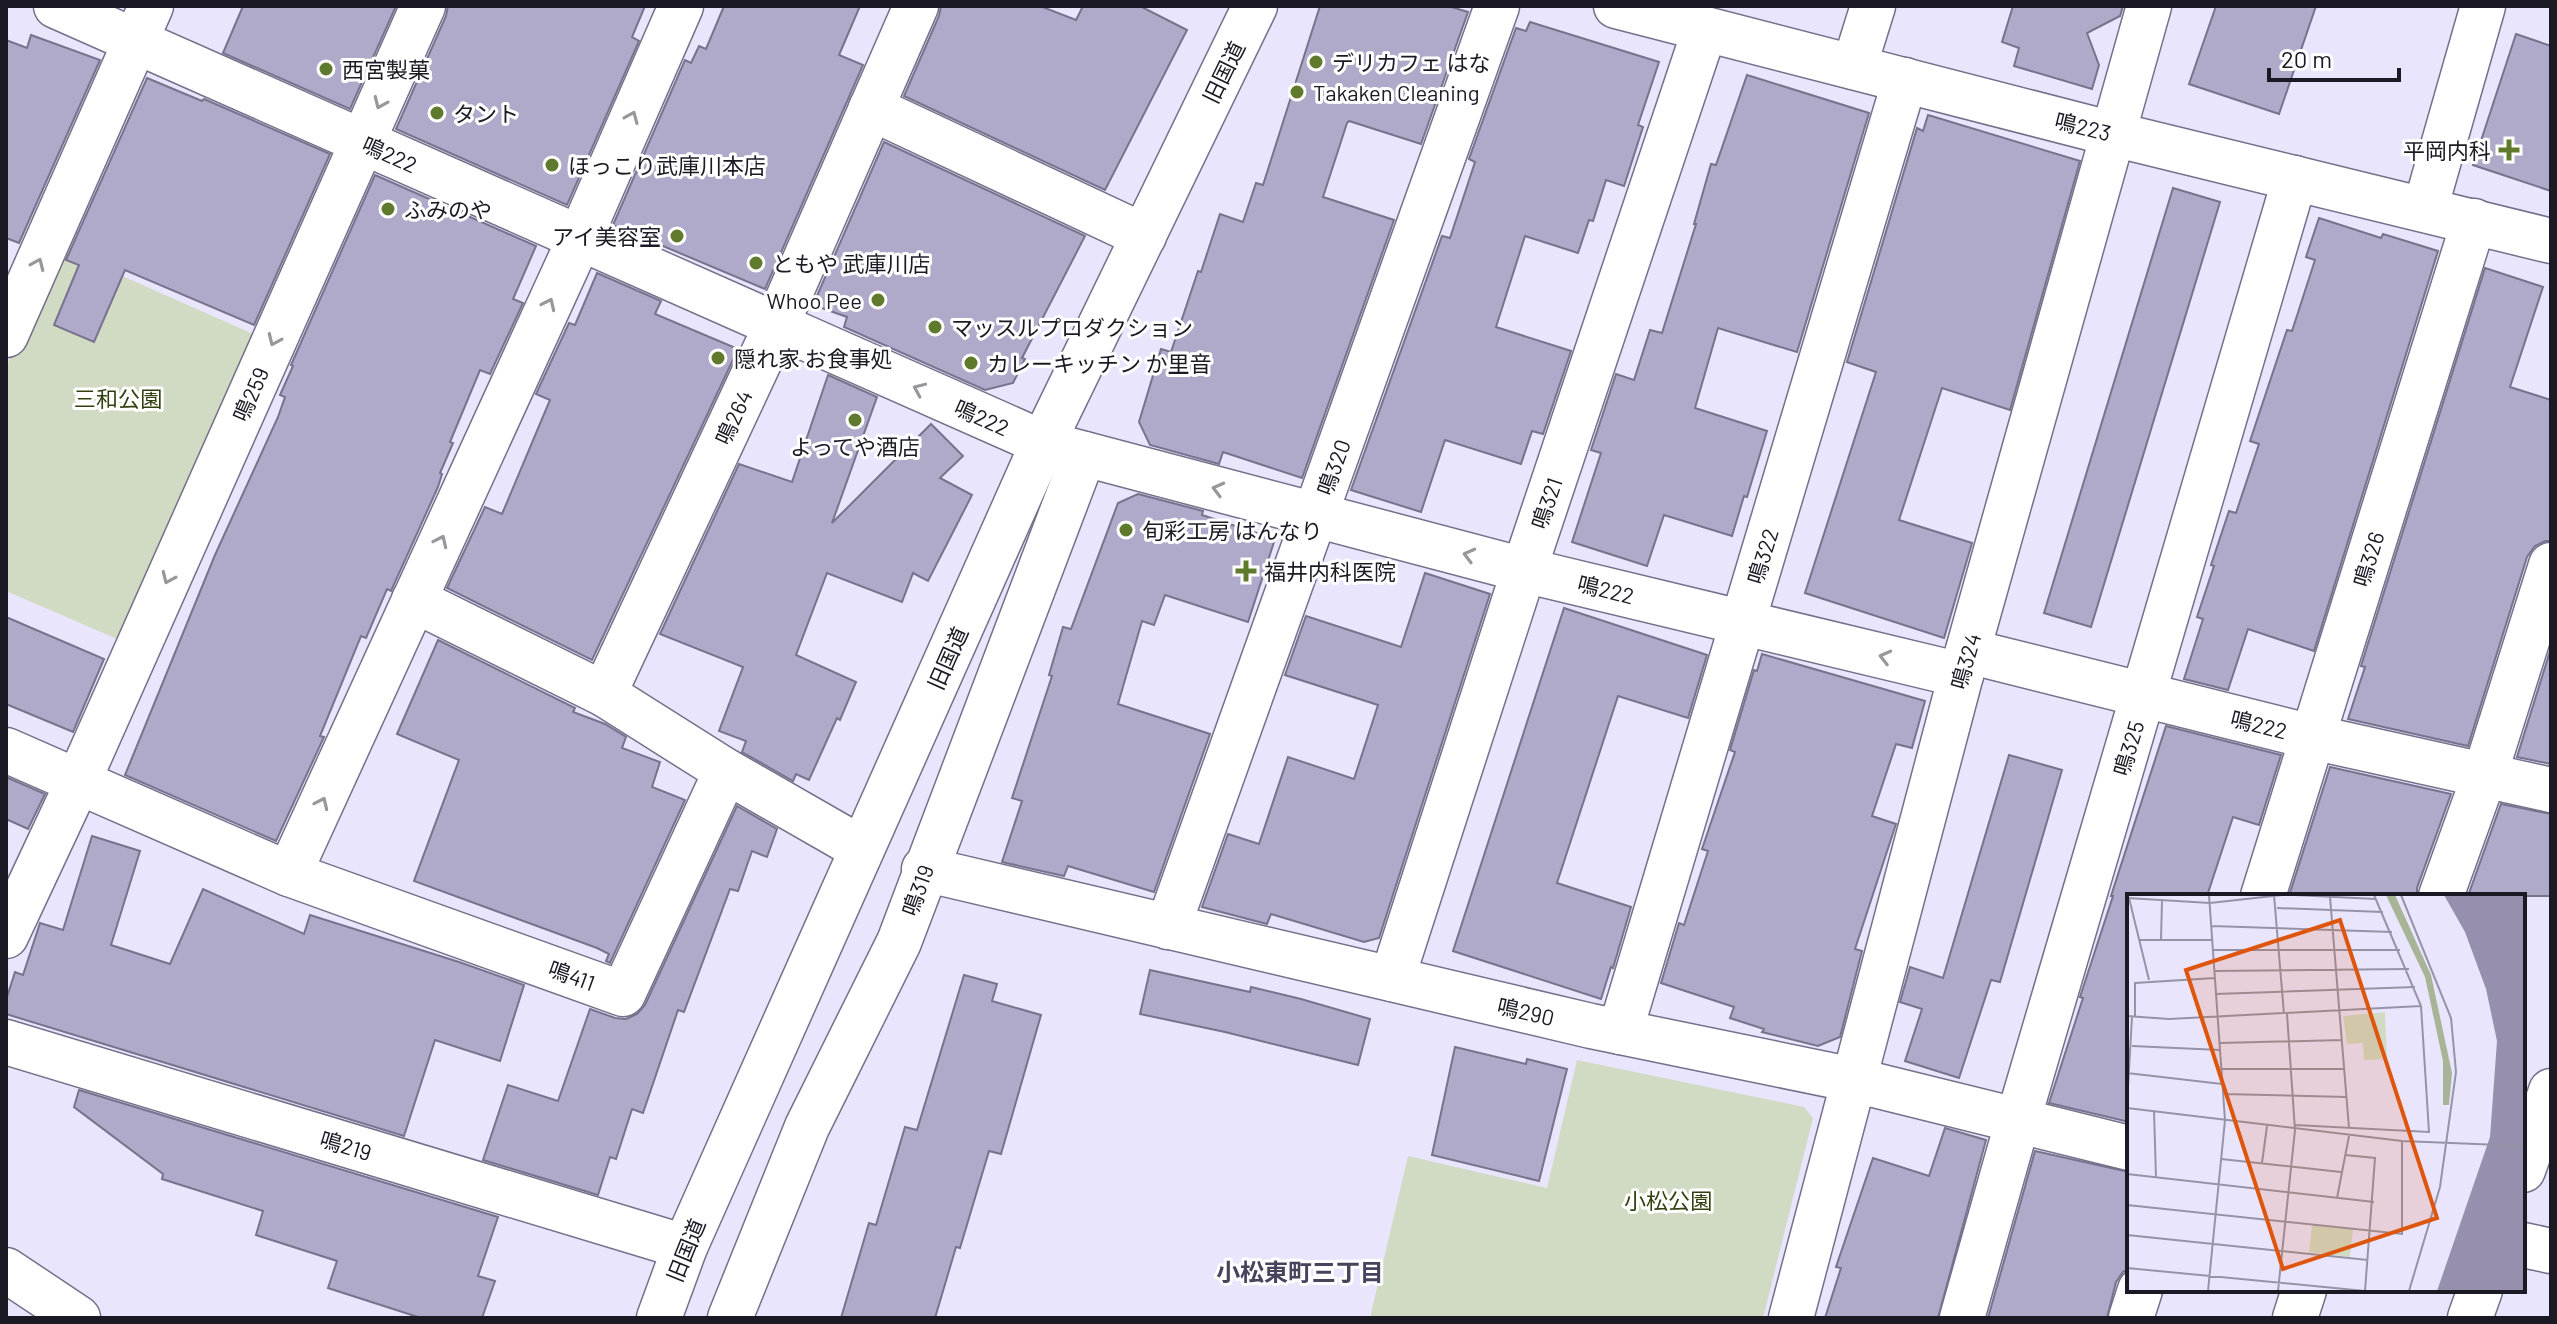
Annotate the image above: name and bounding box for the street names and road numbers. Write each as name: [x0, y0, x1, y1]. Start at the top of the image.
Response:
street label: 旧国道: [1197, 37, 1249, 107]
street label: 鳴223: [2052, 107, 2114, 145]
street label: 鳴222: [358, 130, 422, 178]
street label: 鳴259: [227, 363, 273, 425]
street label: 鳴264: [709, 386, 757, 448]
street label: 鳴222: [950, 393, 1014, 441]
street label: 鳴320: [1311, 436, 1355, 498]
street label: 鳴321: [1525, 474, 1567, 532]
street label: 鳴322: [1741, 525, 1783, 587]
street label: 鳴326: [2347, 528, 2389, 590]
street label: 鳴222: [1575, 569, 1637, 609]
street label: 旧国道: [922, 623, 972, 693]
street label: 鳴324: [1945, 630, 1985, 692]
street label: 鳴222: [2228, 704, 2290, 744]
street label: 鳴325: [2107, 717, 2149, 779]
street label: 鳴319: [896, 861, 938, 919]
street label: 鳴411: [545, 955, 599, 995]
street label: 鳴290: [1495, 992, 1557, 1030]
street label: 鳴219: [317, 1125, 375, 1165]
street label: 旧国道: [661, 1215, 709, 1285]

